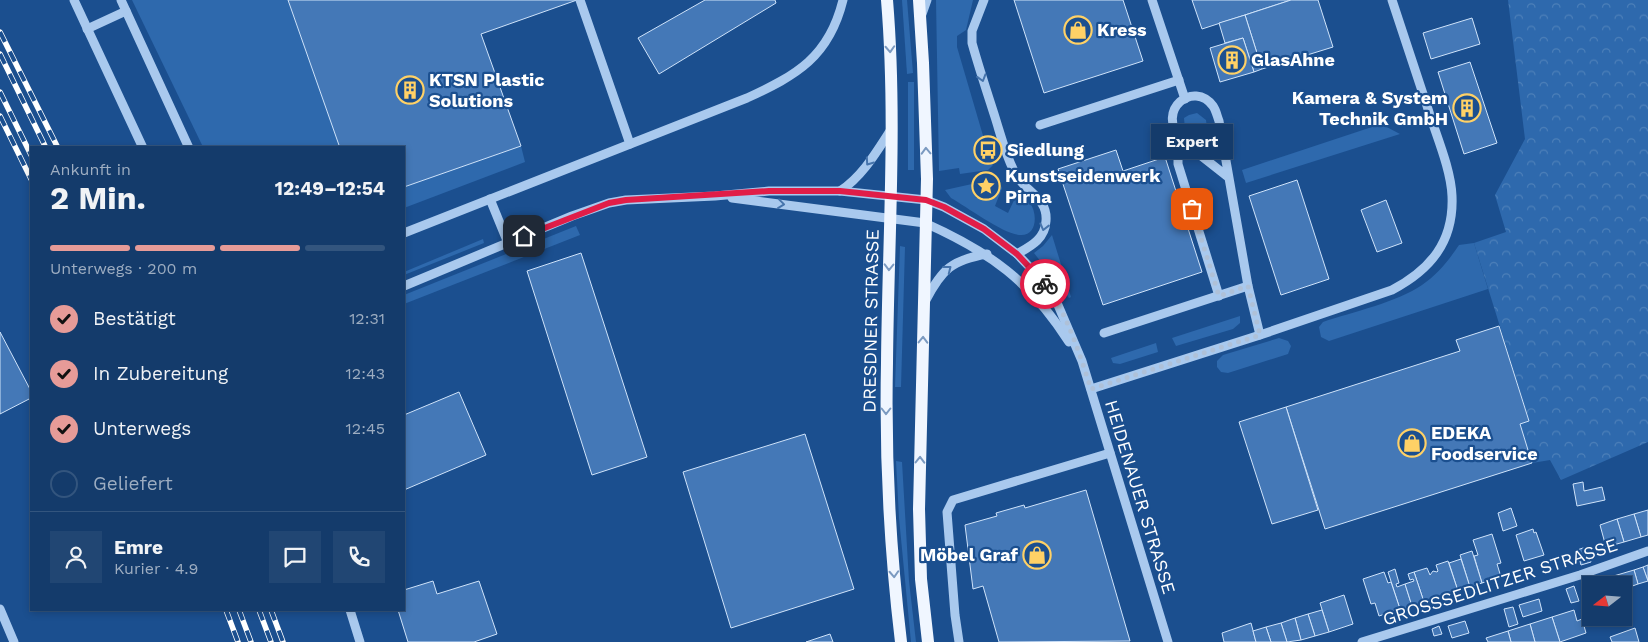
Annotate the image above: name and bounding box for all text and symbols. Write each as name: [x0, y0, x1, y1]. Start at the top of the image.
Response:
shop icon: Kress: [1063, 15, 1093, 45]
place label: Kress: [1097, 19, 1147, 40]
one-way arrow: [885, 45, 896, 53]
building icon: GlasAhne: [1217, 45, 1247, 75]
place label: GlasAhne: [1251, 49, 1335, 70]
place label: KTSN Plastic Solutions: [429, 69, 544, 111]
one-way arrow: [977, 74, 987, 82]
building icon: KTSN Plastic Solutions: [395, 75, 425, 105]
place label: Kamera & System Technik GmbH: [1292, 87, 1448, 129]
building icon: Kamera & System Technik GmbH: [1452, 93, 1482, 123]
callout: Expert: [1151, 124, 1233, 159]
text: Expert: [1166, 132, 1218, 151]
bus stop icon: Siedlung: [973, 135, 1003, 165]
place label: Siedlung: [1007, 139, 1085, 160]
one-way arrow: [921, 147, 931, 155]
one-way arrow: [866, 156, 875, 166]
text: Ankunft in: [50, 160, 131, 179]
place label: Kunstseidenwerk Pirna: [1005, 165, 1161, 207]
place icon: Kunstseidenwerk Pirna: [971, 171, 1001, 201]
text: 12:49–12:54: [275, 177, 385, 200]
text: 2 Min.: [50, 179, 146, 217]
pin: [1171, 188, 1213, 230]
icon: bag: [1178, 195, 1206, 223]
one-way arrow: [777, 198, 785, 209]
pin: [503, 215, 545, 257]
icon: home: [510, 222, 538, 250]
one-way arrow: [1039, 223, 1050, 232]
street label: DRESDNER STRASSE: [858, 229, 883, 413]
text: Unterwegs · 200 m: [50, 259, 197, 278]
courier: [1020, 259, 1070, 309]
one-way arrow: [884, 264, 894, 271]
one-way arrow: [942, 266, 952, 275]
icon: bike: [1031, 270, 1059, 298]
icon: check: [50, 305, 78, 333]
text: Bestätigt: [93, 307, 176, 330]
text: 12:31: [349, 309, 385, 328]
one-way arrow: [918, 336, 929, 344]
icon: check: [50, 360, 78, 388]
text: In Zubereitung: [93, 362, 228, 385]
text: 12:43: [346, 364, 385, 383]
street label: HEIDENAUER STRASSE: [1101, 397, 1180, 596]
one-way arrow: [881, 408, 891, 416]
icon: check: [50, 415, 78, 443]
text: Unterwegs: [93, 417, 191, 440]
text: 12:45: [346, 419, 385, 438]
place label: EDEKA Foodservice: [1431, 422, 1538, 464]
shop icon: EDEKA Foodservice: [1397, 428, 1427, 458]
one-way arrow: [915, 456, 926, 464]
text: Geliefert: [93, 472, 173, 495]
button: person: [50, 531, 102, 583]
button: chat: [269, 531, 321, 583]
button: phone: [333, 531, 385, 583]
street label: GROSSSEDLITZER STRASSE: [1380, 534, 1620, 629]
text: Emre: [114, 536, 163, 559]
shop icon: Möbel Graf: [1022, 540, 1052, 570]
place label: Möbel Graf: [920, 544, 1019, 565]
text: Kurier · 4.9: [114, 559, 198, 578]
one-way arrow: [888, 570, 899, 578]
north arrow: [1582, 576, 1632, 626]
map controls: [1582, 576, 1632, 626]

